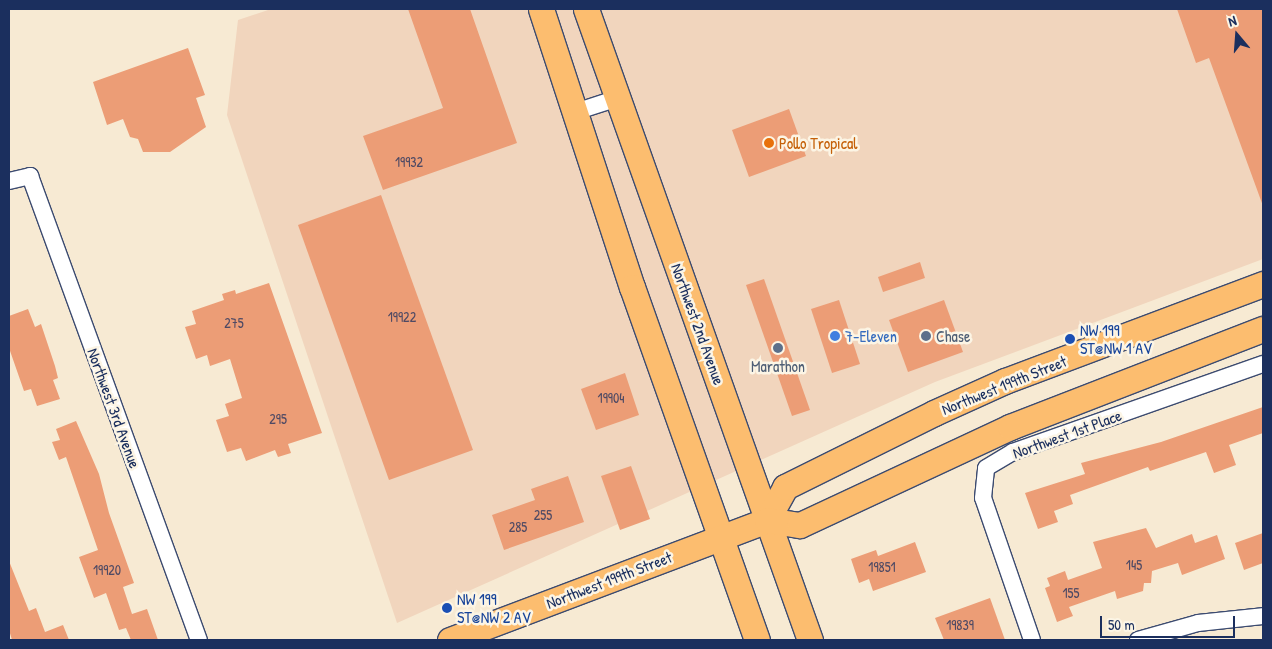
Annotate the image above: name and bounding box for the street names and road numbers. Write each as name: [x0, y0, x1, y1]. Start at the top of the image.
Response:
street label: Northwest 2nd Avenue: [667, 261, 729, 387]
street label: Northwest 3rd Avenue: [83, 345, 145, 471]
street label: Northwest 199th Street: [939, 351, 1069, 419]
street label: Northwest 1st Place: [1010, 405, 1124, 463]
street label: Northwest 199th Street: [543, 547, 675, 613]

